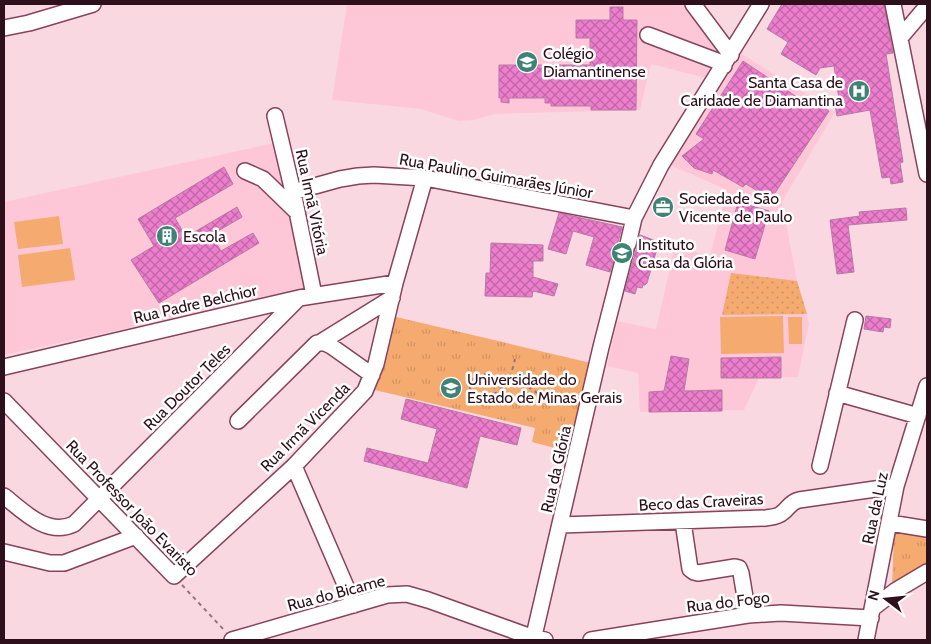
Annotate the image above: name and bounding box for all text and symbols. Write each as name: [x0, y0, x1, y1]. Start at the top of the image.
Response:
place label: Colégio Diamantinense: [543, 44, 646, 81]
school or university icon: Colégio Diamantinense: [515, 50, 539, 74]
place label: Santa Casa de Caridade de Diamantina: [681, 73, 843, 110]
hospital icon: Santa Casa de Caridade de Diamantina: [847, 79, 871, 103]
street label: Rua Irmã Vitória: [292, 147, 333, 257]
street label: Rua Paulino Guimarães Júnior: [398, 150, 595, 203]
place label: Sociedade São Vicente de Paulo: [679, 189, 792, 226]
office icon: Sociedade São Vicente de Paulo: [651, 195, 675, 219]
building icon: Escola: [155, 224, 179, 248]
place label: Escola: [183, 227, 226, 246]
place label: Instituto Casa da Glória: [638, 235, 733, 272]
school or university icon: Instituto Casa da Glória: [610, 241, 634, 265]
street label: Rua Padre Belchior: [132, 280, 259, 327]
street label: Rua Doutor Teles: [140, 340, 234, 434]
place label: Universidade do Estado de Minas Gerais: [467, 370, 622, 407]
school or university icon: Universidade do Estado de Minas Gerais: [439, 376, 463, 400]
street label: Rua Irmã Vicenda: [257, 378, 354, 475]
street label: Rua da Glória: [537, 423, 575, 514]
street label: Rua Professor João Evaristo: [62, 436, 202, 580]
street label: Rua da Luz: [858, 470, 892, 546]
street label: Beco das Craveiras: [638, 489, 764, 515]
street label: Rua do Bicame: [285, 571, 387, 615]
north arrow: [861, 574, 911, 624]
street label: Rua do Fogo: [685, 587, 771, 617]
text: N: [863, 588, 884, 603]

